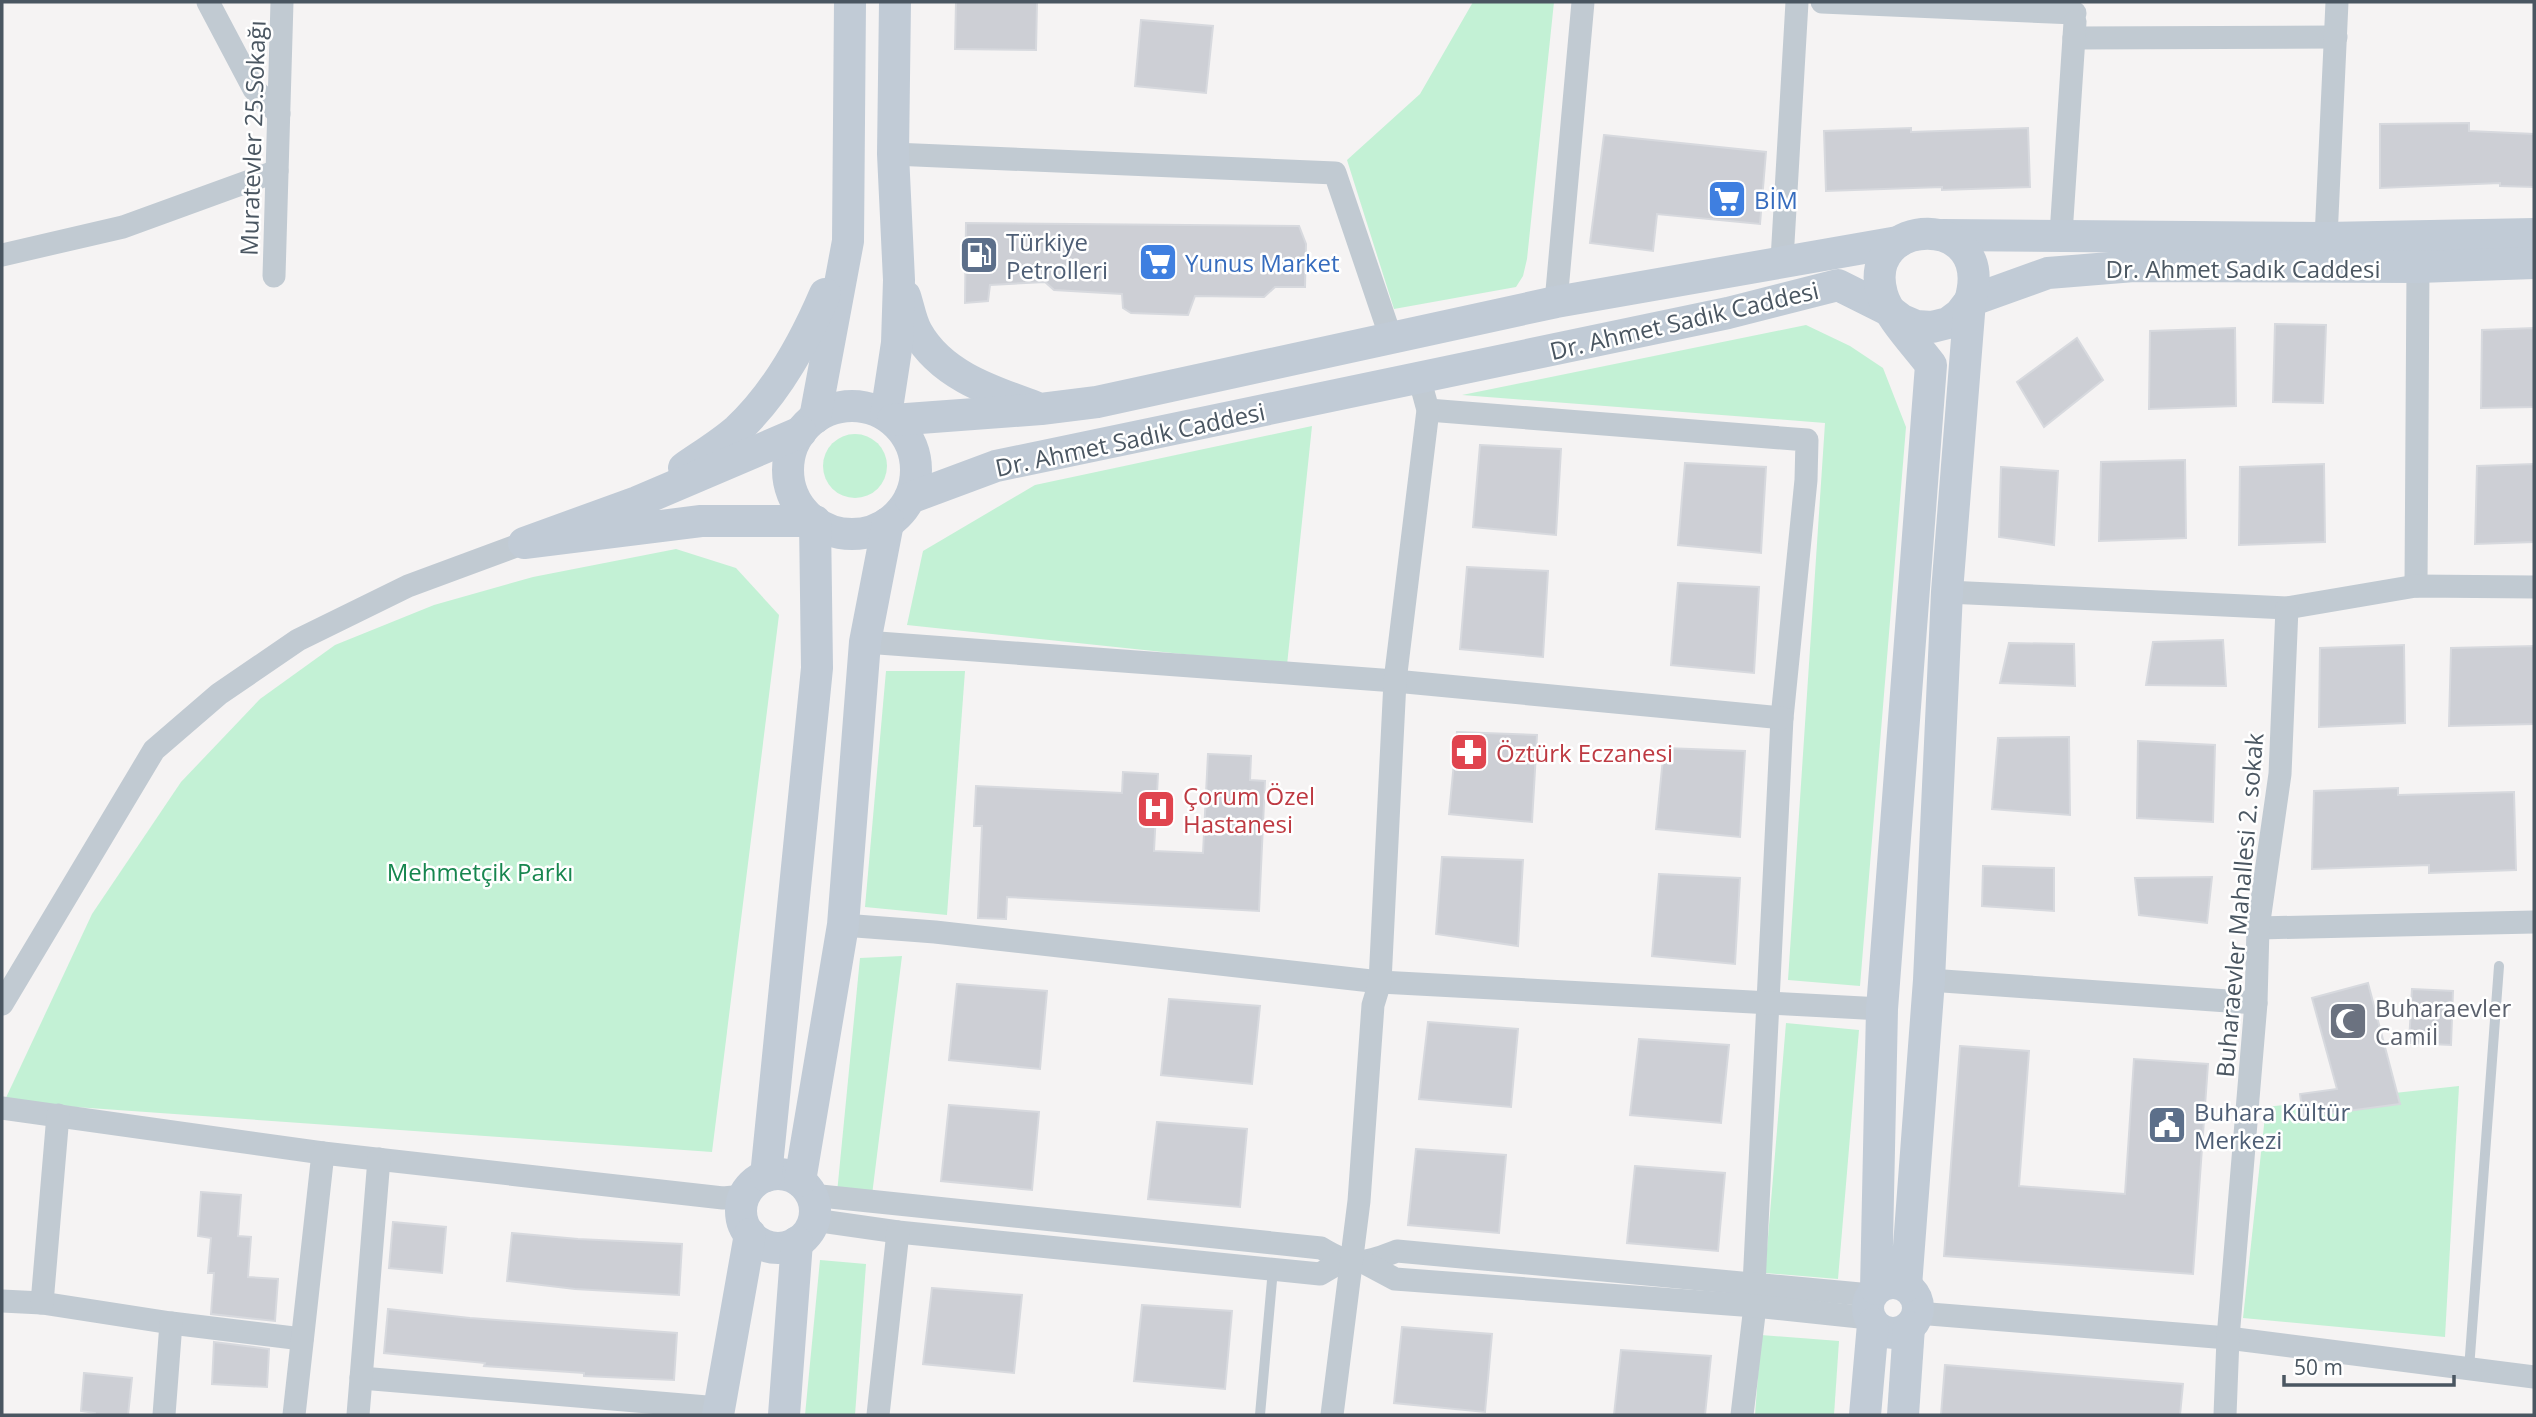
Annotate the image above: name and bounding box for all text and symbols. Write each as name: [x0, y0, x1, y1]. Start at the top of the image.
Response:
street label: Muratevler 25.Sokağı: [231, 20, 273, 256]
supermarket icon: BİM: [1706, 178, 1748, 220]
place label: BİM: [1754, 183, 1798, 216]
place label: Türkiye Petrolleri: [1006, 225, 1108, 286]
fuel station icon: Türkiye Petrolleri: [958, 234, 1000, 276]
supermarket icon: Yunus Market: [1137, 241, 1179, 283]
place label: Yunus Market: [1185, 246, 1340, 279]
street label: Dr. Ahmet Sadık Caddesi: [2105, 252, 2381, 285]
street label: Dr. Ahmet Sadık Caddesi: [1546, 273, 1822, 367]
street label: Dr. Ahmet Sadık Caddesi: [992, 394, 1268, 484]
pharmacy icon: Öztürk Eczanesi: [1448, 731, 1490, 773]
street label: Buharaevler Mahallesi 2. sokak: [2208, 731, 2271, 1079]
place label: Öztürk Eczanesi: [1496, 736, 1673, 769]
place label: Çorum Özel Hastanesi: [1183, 779, 1315, 840]
hospital icon: Çorum Özel Hastanesi: [1135, 788, 1177, 830]
park label: Mehmetçik Parkı: [387, 855, 573, 888]
place label: Buharaevler Camiİ: [2375, 991, 2511, 1052]
mosque icon: Buharaevler Camiİ: [2327, 1000, 2369, 1042]
place label: Buhara Kültür Merkezi: [2194, 1095, 2350, 1156]
public building icon: Buhara Kültür Merkezi: [2146, 1104, 2188, 1146]
scale bar: [2284, 1344, 2454, 1388]
text: 50 m: [2294, 1353, 2343, 1381]

